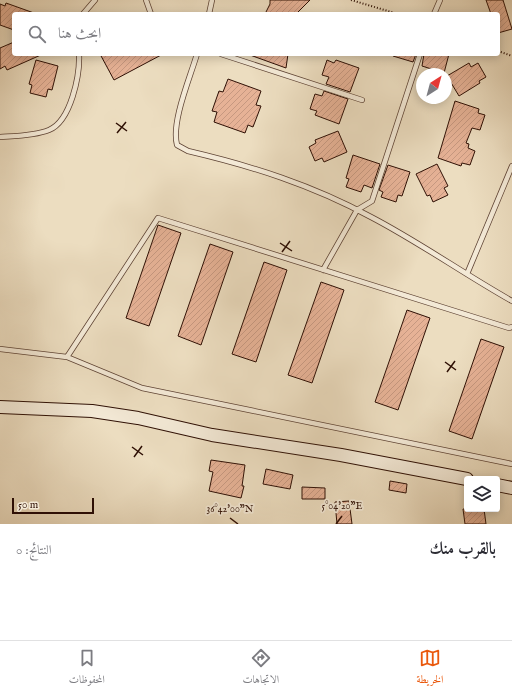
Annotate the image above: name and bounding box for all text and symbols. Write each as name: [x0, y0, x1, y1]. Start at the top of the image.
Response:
search box: [12, 12, 500, 56]
icon: search: [26, 23, 48, 45]
text: ابحث هنا: [58, 24, 101, 43]
north arrow: [416, 68, 452, 104]
map controls: [464, 476, 500, 512]
button: layers: [464, 476, 500, 512]
scale bar: [12, 496, 94, 515]
text: 50 m: [18, 498, 38, 512]
text: 5°04'20"E: [322, 500, 362, 513]
text: 36°42'00"N: [207, 503, 254, 516]
text: بالقرب منك: [429, 539, 496, 560]
text: النتائج: 0: [16, 542, 51, 559]
tab: المحفوظات: [69, 647, 105, 690]
tab: الاتجاهات: [242, 647, 279, 690]
tab: الخريطة: [417, 647, 443, 690]

